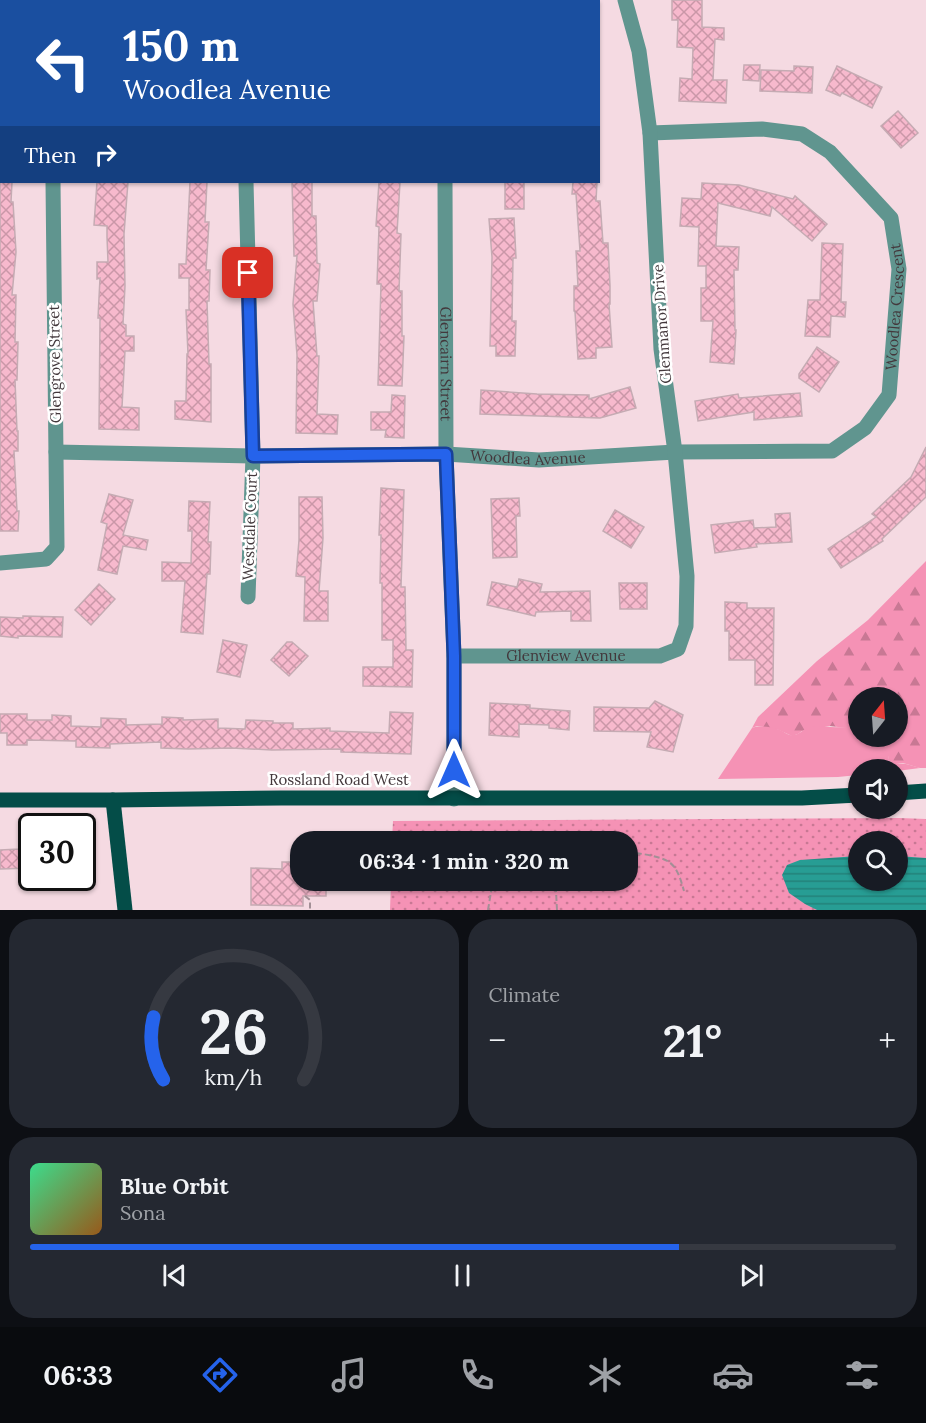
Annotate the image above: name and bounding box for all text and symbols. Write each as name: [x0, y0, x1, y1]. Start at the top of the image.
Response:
text: 150 m: [123, 19, 239, 73]
icon: left: [24, 24, 102, 102]
text: Woodlea Avenue: [123, 72, 331, 106]
icon: right: [89, 138, 122, 171]
text: Then: [24, 141, 77, 169]
street label: Woodlea Crescent: [881, 242, 908, 371]
pin: [222, 247, 273, 298]
icon: arrive: [231, 256, 264, 289]
street label: Glenmanor Drive: [648, 264, 675, 384]
street label: Glengrove Street: [44, 305, 65, 423]
street label: Glencairn Street: [436, 307, 456, 422]
street label: Woodlea Avenue: [469, 446, 586, 469]
street label: Westdale Court: [238, 471, 261, 581]
street label: Glenview Avenue: [506, 646, 626, 665]
north arrow: [848, 687, 908, 747]
map controls: [848, 687, 908, 891]
position arrow: [422, 738, 486, 802]
button: sound: [848, 759, 908, 819]
street label: Rossland Road West: [269, 770, 409, 789]
speed limit sign: 30: [18, 813, 96, 891]
button: search: [848, 831, 908, 891]
text: 06:34 · 1 min · 320 m: [359, 847, 569, 875]
text: Climate: [489, 982, 560, 1007]
text: 26: [199, 991, 268, 1071]
text: 21°: [663, 1012, 722, 1069]
text: −: [489, 1019, 506, 1061]
text: +: [878, 1019, 896, 1061]
text: km/h: [205, 1064, 263, 1092]
text: Blue Orbit: [120, 1172, 228, 1200]
text: Sona: [120, 1200, 166, 1225]
icon: previous: [158, 1259, 191, 1292]
icon: pause: [446, 1259, 479, 1292]
icon: next: [735, 1259, 768, 1292]
icon: directions: [199, 1354, 241, 1396]
icon: music: [328, 1354, 370, 1396]
icon: phone: [456, 1354, 498, 1396]
icon: climate: [584, 1354, 626, 1396]
icon: car: [712, 1354, 754, 1396]
icon: filters: [841, 1354, 883, 1396]
text: 06:33: [43, 1358, 113, 1392]

